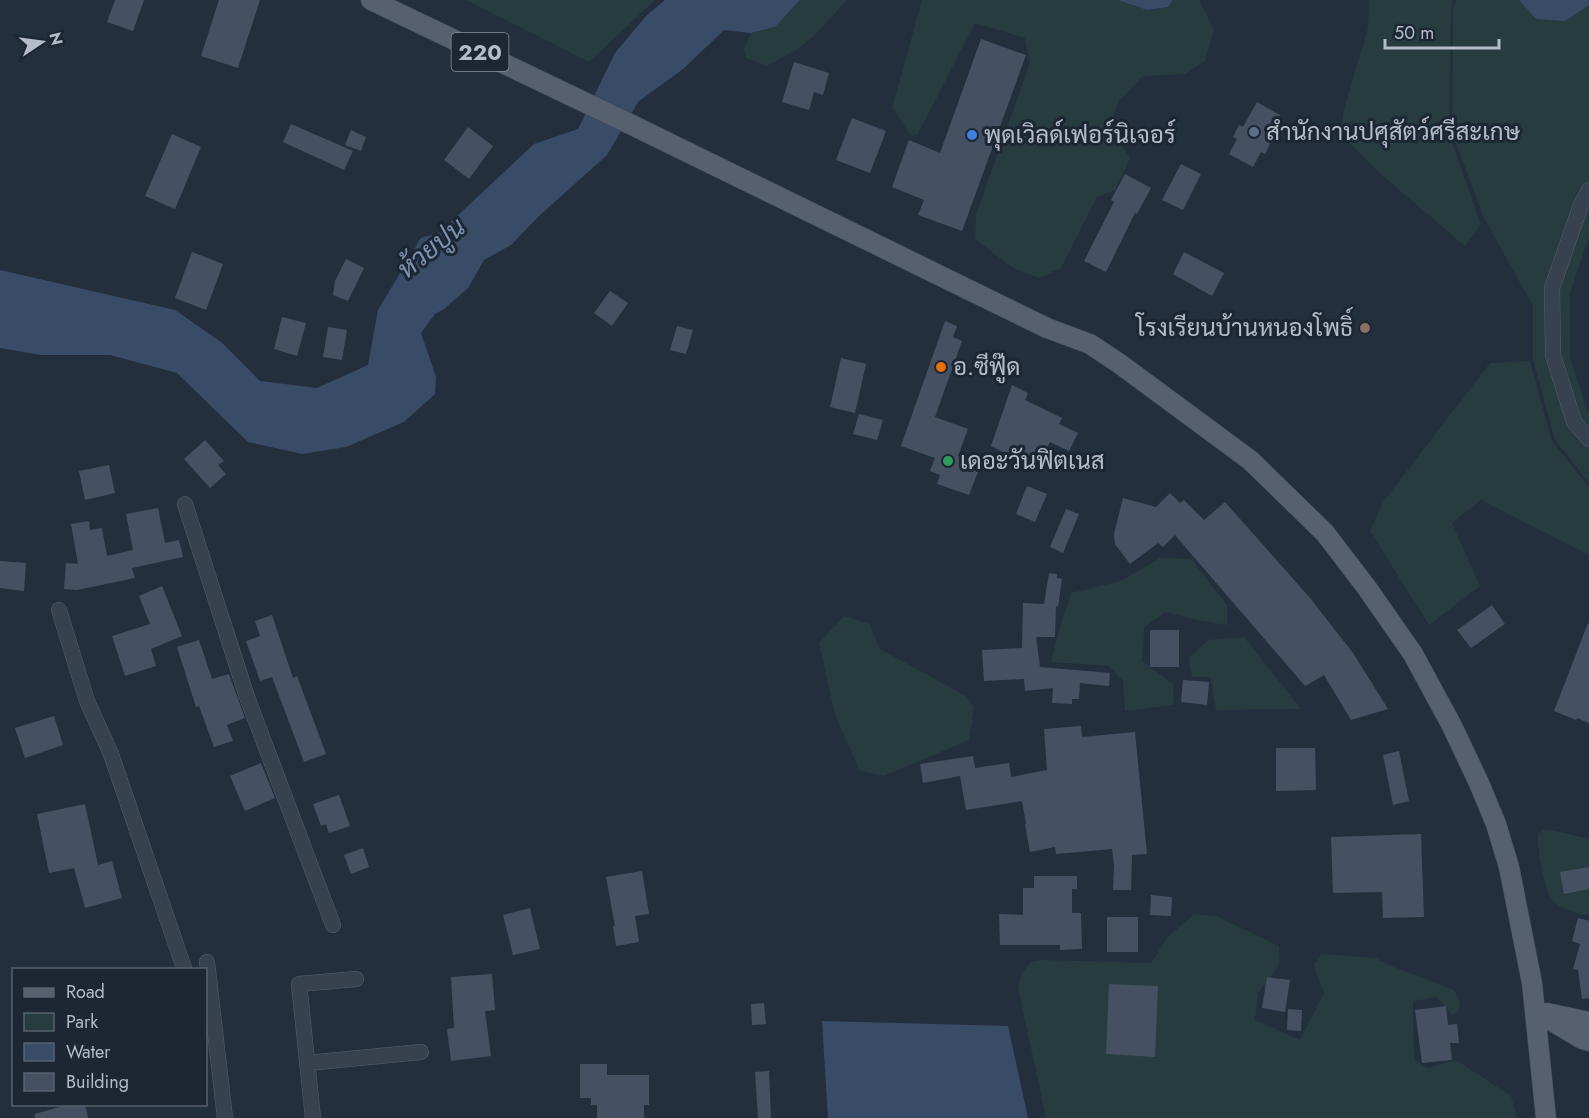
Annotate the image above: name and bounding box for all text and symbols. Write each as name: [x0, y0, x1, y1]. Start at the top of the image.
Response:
north arrow: [12, 12, 72, 72]
scale bar: [1385, 12, 1499, 50]
text: 50 m: [1394, 20, 1434, 46]
text: N: [43, 30, 69, 48]
road number: 220: [452, 33, 508, 71]
place label: สำนักงานปศุสัตว์ศรีสะเกษ: [1266, 114, 1521, 149]
place label: พุดเวิลด์เฟอร์นิเจอร์: [984, 117, 1176, 152]
marker: สำนักงานปศุสัตว์ศรีสะเกษ: [1247, 125, 1261, 139]
marker: พุดเวิลด์เฟอร์นิเจอร์: [965, 128, 979, 142]
water label: ห้วยปูน: [389, 208, 474, 287]
place label: โรงเรียนบ้านหนองโพธิ์: [1134, 306, 1353, 345]
marker: โรงเรียนบ้านหนองโพธิ์: [1358, 321, 1372, 335]
place label: อ.ซีฟู๊ด: [953, 349, 1021, 384]
marker: อ.ซีฟู๊ด: [934, 360, 948, 374]
place label: เดอะวันฟิตเนส: [960, 443, 1105, 478]
marker: เดอะวันฟิตเนส: [941, 454, 955, 468]
legend: [12, 968, 207, 1106]
text: Road: [66, 979, 105, 1005]
text: Park: [66, 1009, 98, 1035]
text: Water: [66, 1039, 111, 1065]
text: Building: [66, 1069, 129, 1095]

